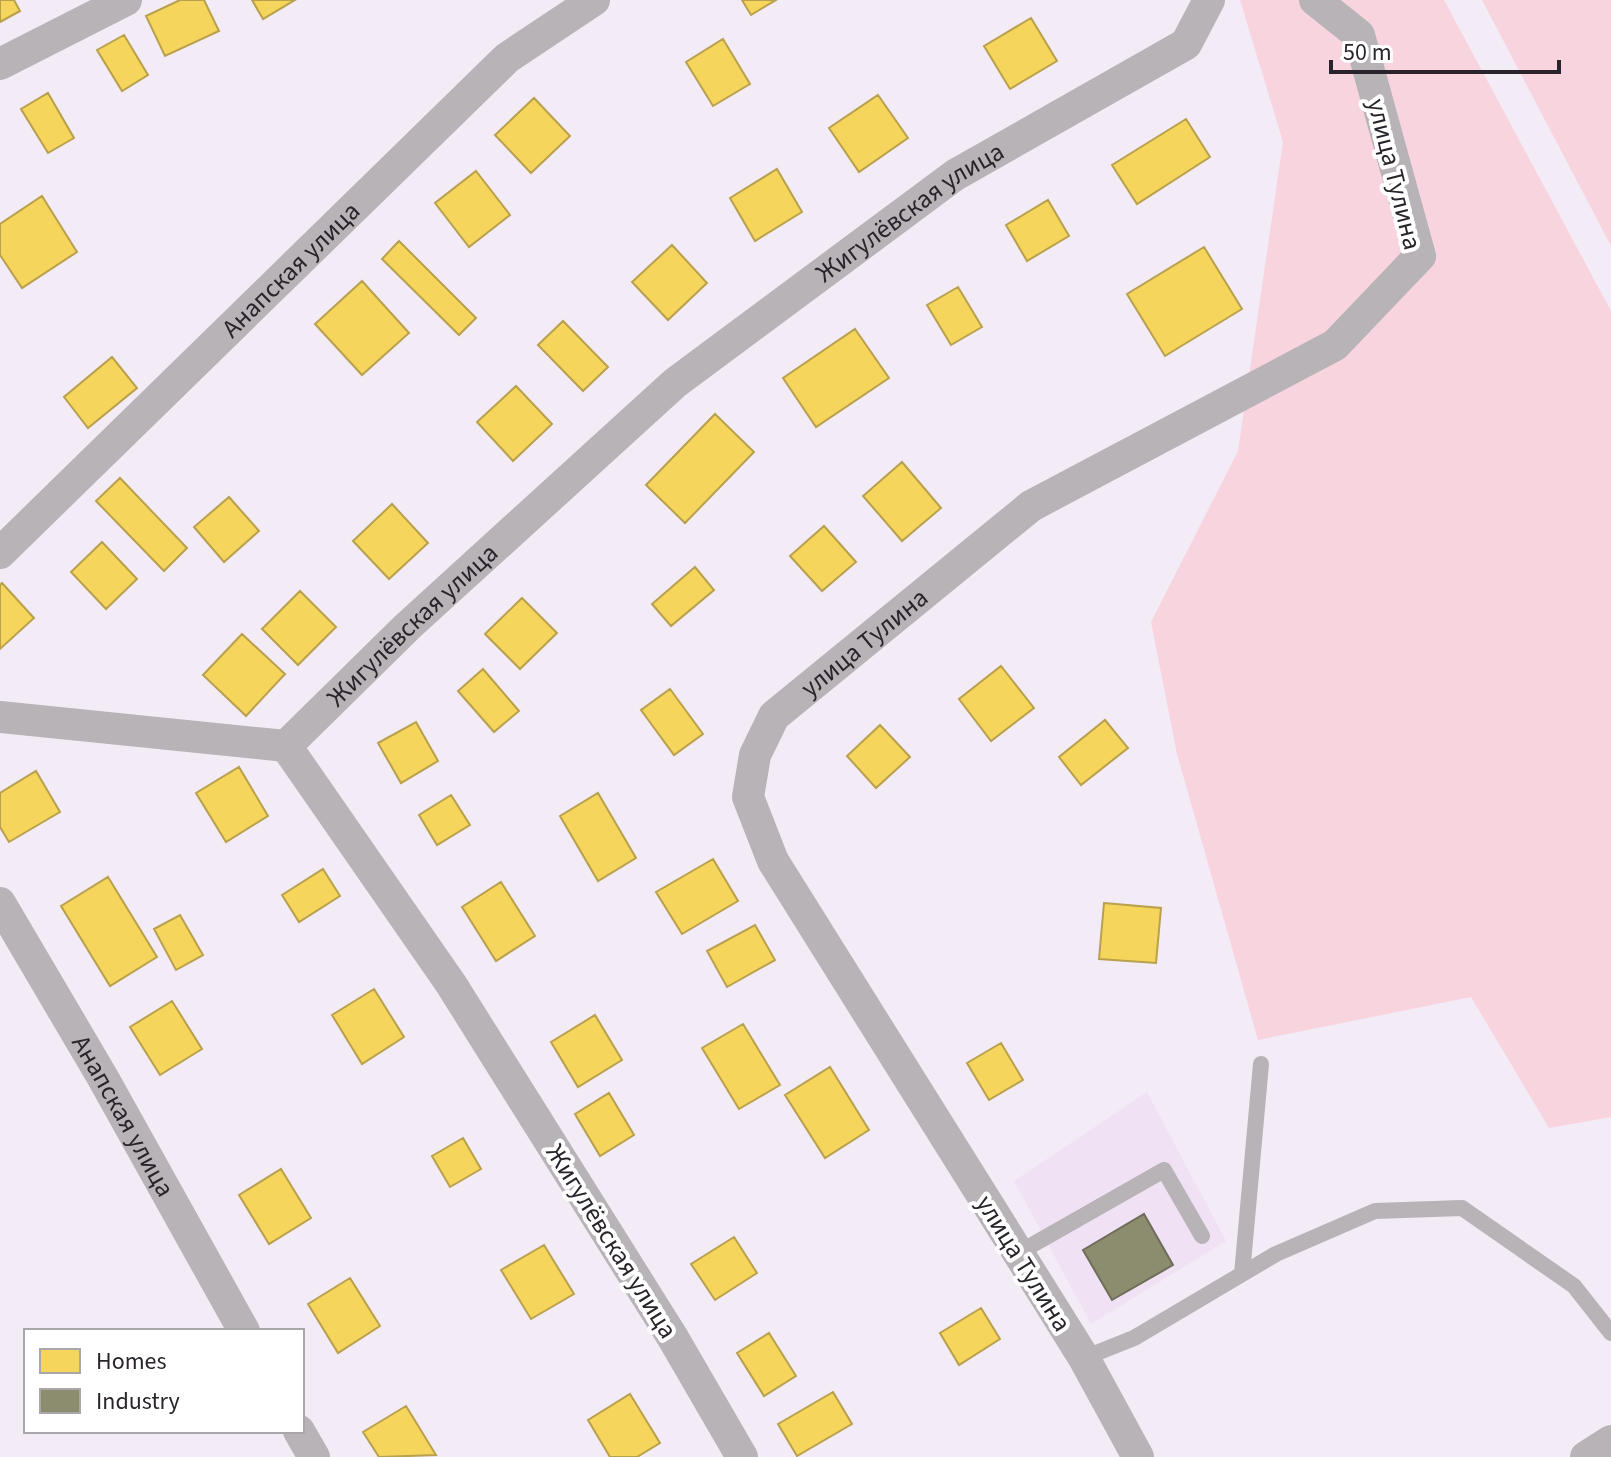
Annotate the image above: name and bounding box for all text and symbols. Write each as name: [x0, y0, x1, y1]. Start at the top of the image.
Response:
scale bar: [1331, 24, 1559, 74]
text: 50 m: [1343, 35, 1392, 70]
street label: улица Тулина: [1358, 95, 1431, 254]
street label: Жигулёвская улица: [808, 133, 1011, 291]
street label: Анапская улица: [213, 193, 368, 346]
street label: Жигулёвская улица: [319, 535, 506, 715]
street label: улица Тулина: [793, 580, 936, 706]
street label: Анапская улица: [63, 1028, 184, 1204]
street label: Жигулёвская улица: [537, 1137, 686, 1346]
street label: улица Тулина: [967, 1188, 1080, 1339]
legend: [24, 1329, 304, 1433]
text: Homes: [96, 1344, 167, 1379]
text: Industry: [96, 1384, 180, 1419]

